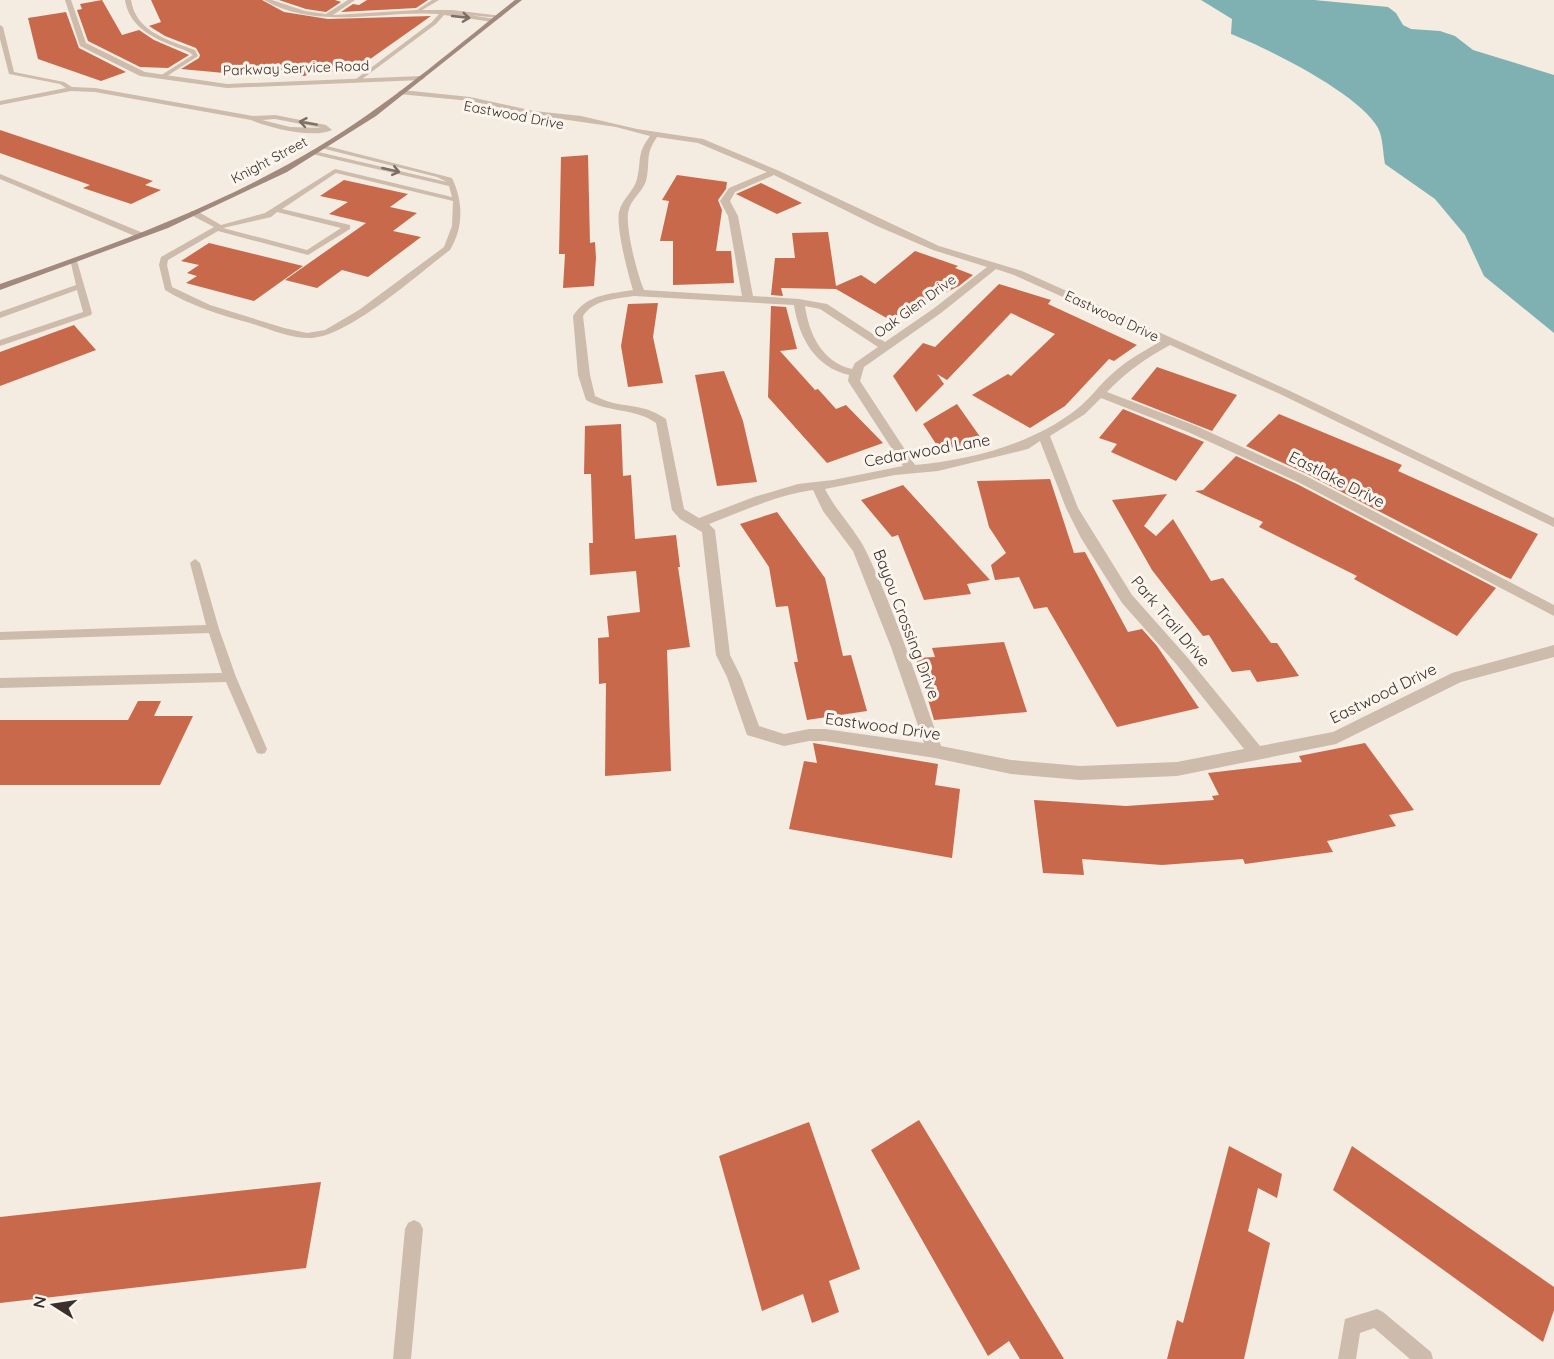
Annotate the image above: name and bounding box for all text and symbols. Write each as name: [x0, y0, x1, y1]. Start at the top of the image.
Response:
one-way arrow: [450, 12, 470, 23]
street label: Parkway Service Road: [222, 56, 370, 80]
street label: Eastwood Drive: [462, 96, 566, 134]
one-way arrow: [299, 117, 319, 128]
street label: Knight Street: [228, 132, 311, 188]
one-way arrow: [382, 165, 401, 177]
street label: Oak Glen Drive: [871, 270, 960, 342]
street label: Eastwood Drive: [1062, 286, 1162, 346]
street label: Cedarwood Lane: [862, 429, 992, 471]
street label: Eastlake Drive: [1286, 446, 1388, 512]
street label: Bayou Crossing Drive: [869, 546, 945, 702]
street label: Park Trail Drive: [1127, 571, 1215, 671]
street label: Eastwood Drive: [1326, 659, 1440, 727]
street label: Eastwood Drive: [824, 708, 942, 744]
north arrow: [24, 1275, 84, 1335]
text: N: [28, 1294, 50, 1310]

